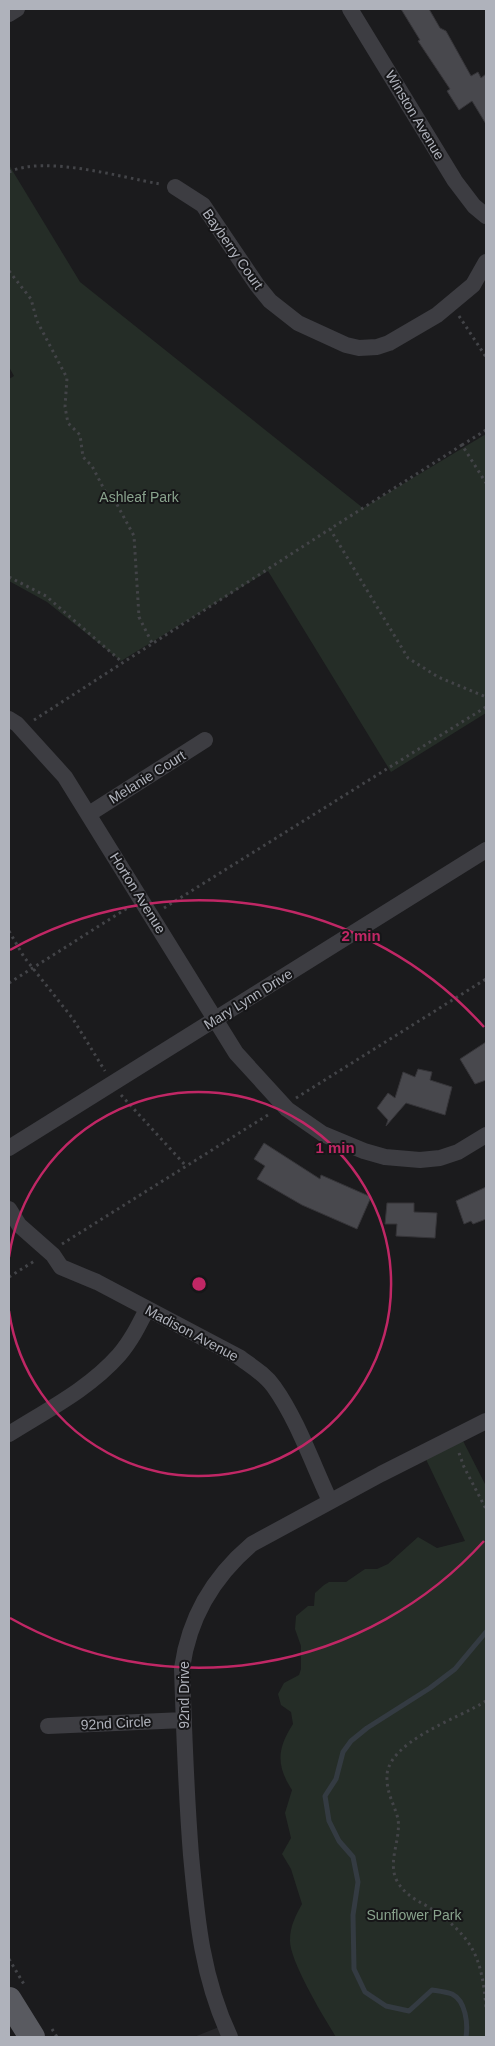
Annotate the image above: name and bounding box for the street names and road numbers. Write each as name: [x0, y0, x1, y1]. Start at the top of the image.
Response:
street label: Winston Avenue: [382, 68, 448, 163]
street label: Bayberry Court: [199, 206, 267, 292]
street label: Melanie Court: [106, 747, 188, 807]
street label: Horton Avenue: [107, 850, 169, 937]
street label: Mary Lynn Drive: [201, 965, 295, 1033]
street label: Madison Avenue: [143, 1302, 242, 1364]
street label: 92nd Drive: [176, 1661, 192, 1729]
street label: 92nd Circle: [80, 1713, 152, 1733]

